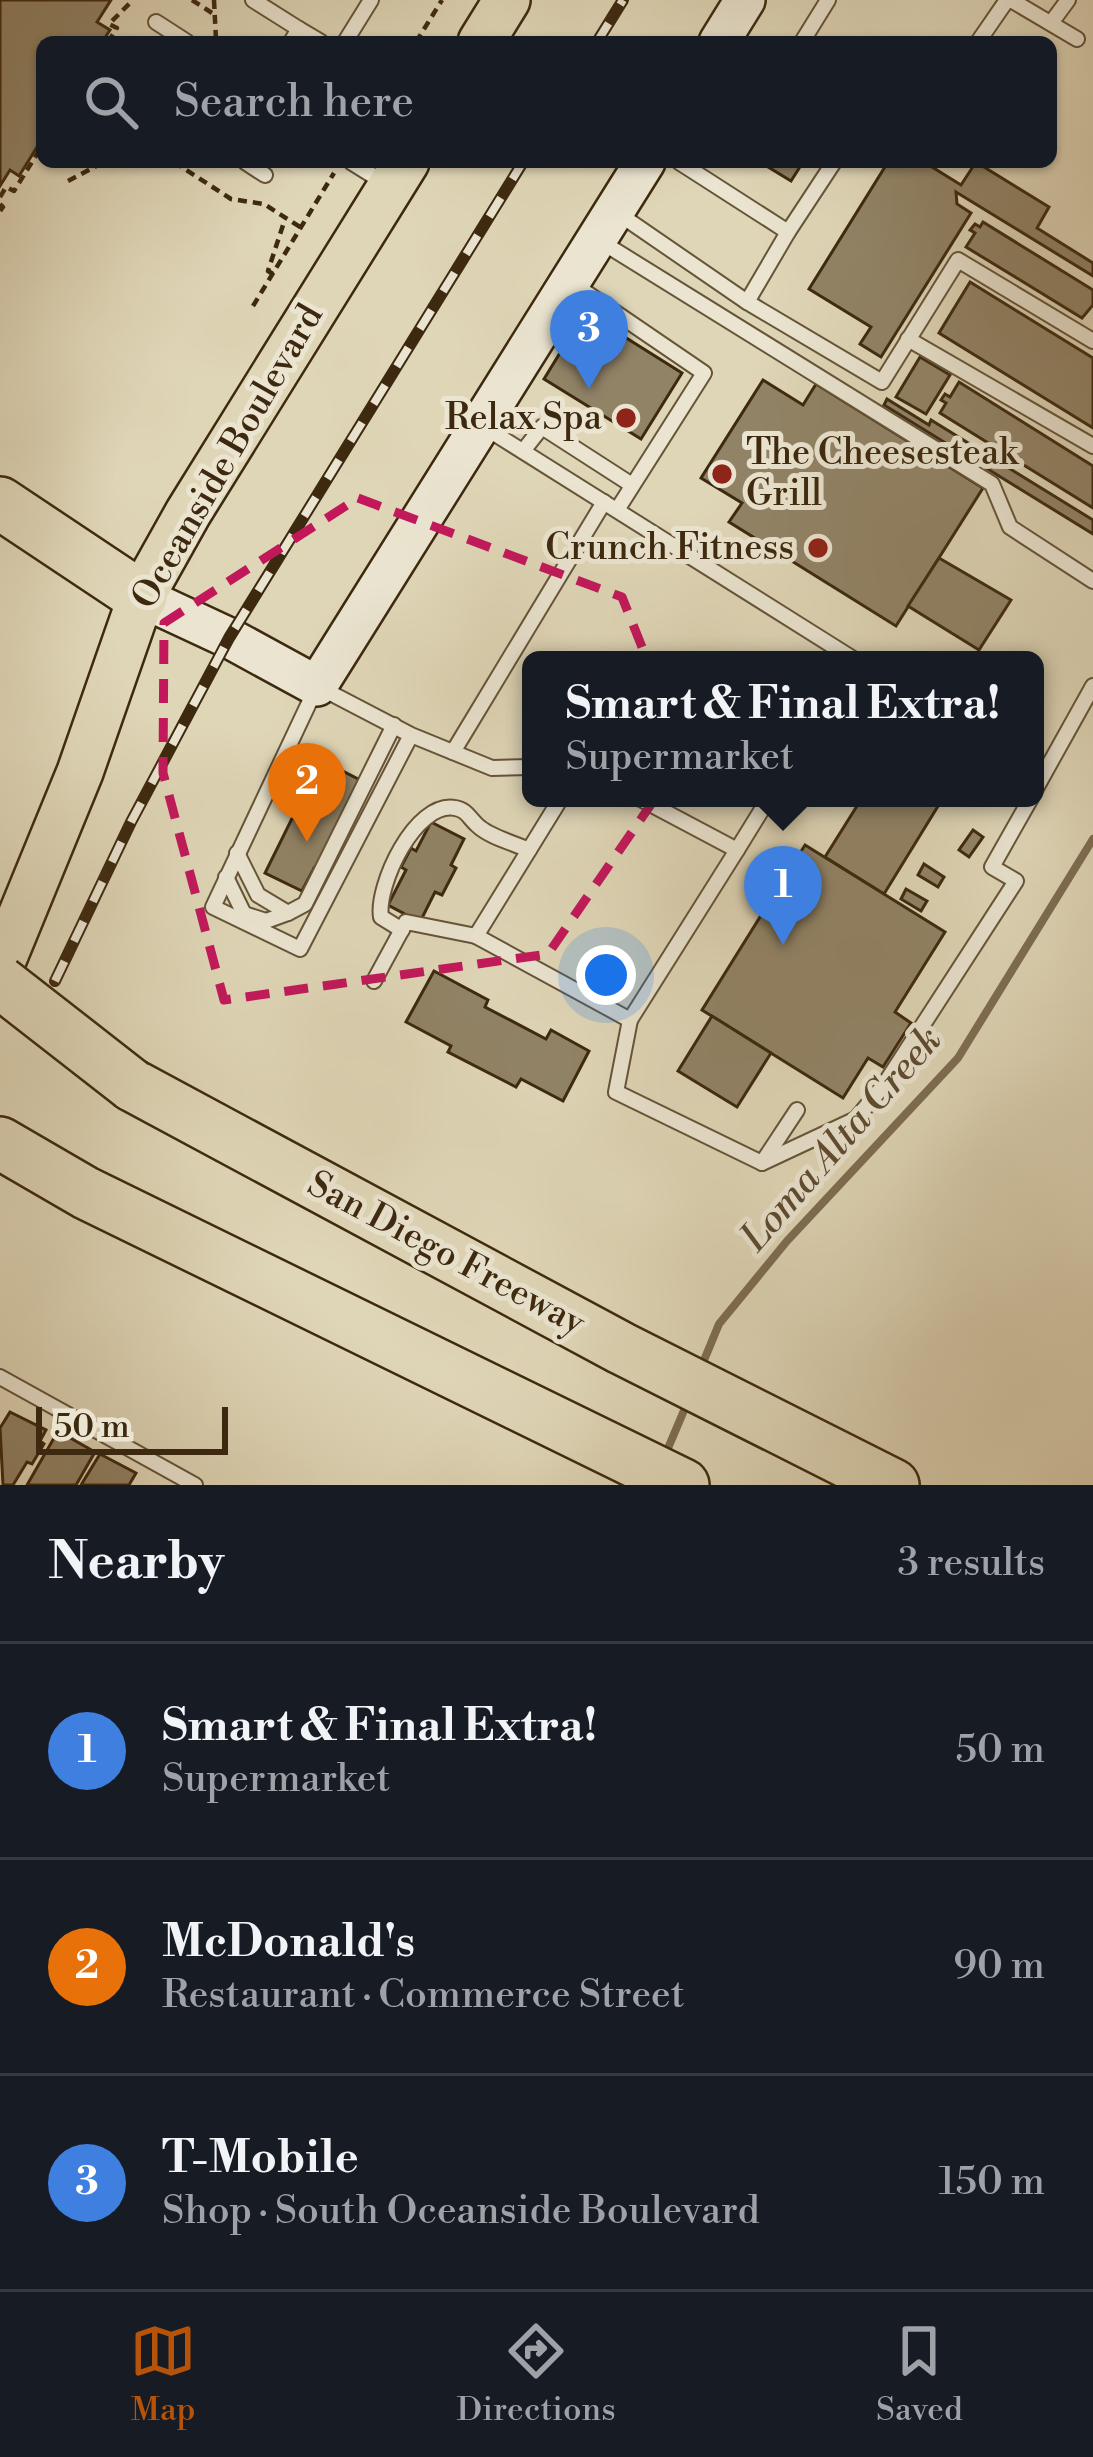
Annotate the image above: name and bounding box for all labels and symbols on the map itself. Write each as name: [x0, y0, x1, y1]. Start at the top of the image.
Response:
pin: 3: [550, 290, 628, 389]
street label: Oceanside Boulevard: [122, 296, 334, 617]
place label: Relax Spa: [445, 396, 603, 441]
marker: Relax Spa: [613, 405, 639, 431]
place label: The Cheesesteak Grill: [746, 431, 1020, 517]
marker: The Cheesesteak Grill: [709, 461, 735, 487]
place label: Crunch Fitness: [545, 526, 794, 571]
marker: Crunch Fitness: [805, 535, 831, 561]
pin: 2: [268, 743, 346, 842]
pin: 1: [744, 846, 822, 945]
your location: [576, 945, 636, 1005]
water label: Loma Alta Creek: [730, 1016, 953, 1262]
street label: San Diego Freeway: [300, 1162, 593, 1346]
scale bar: [36, 1401, 228, 1454]

